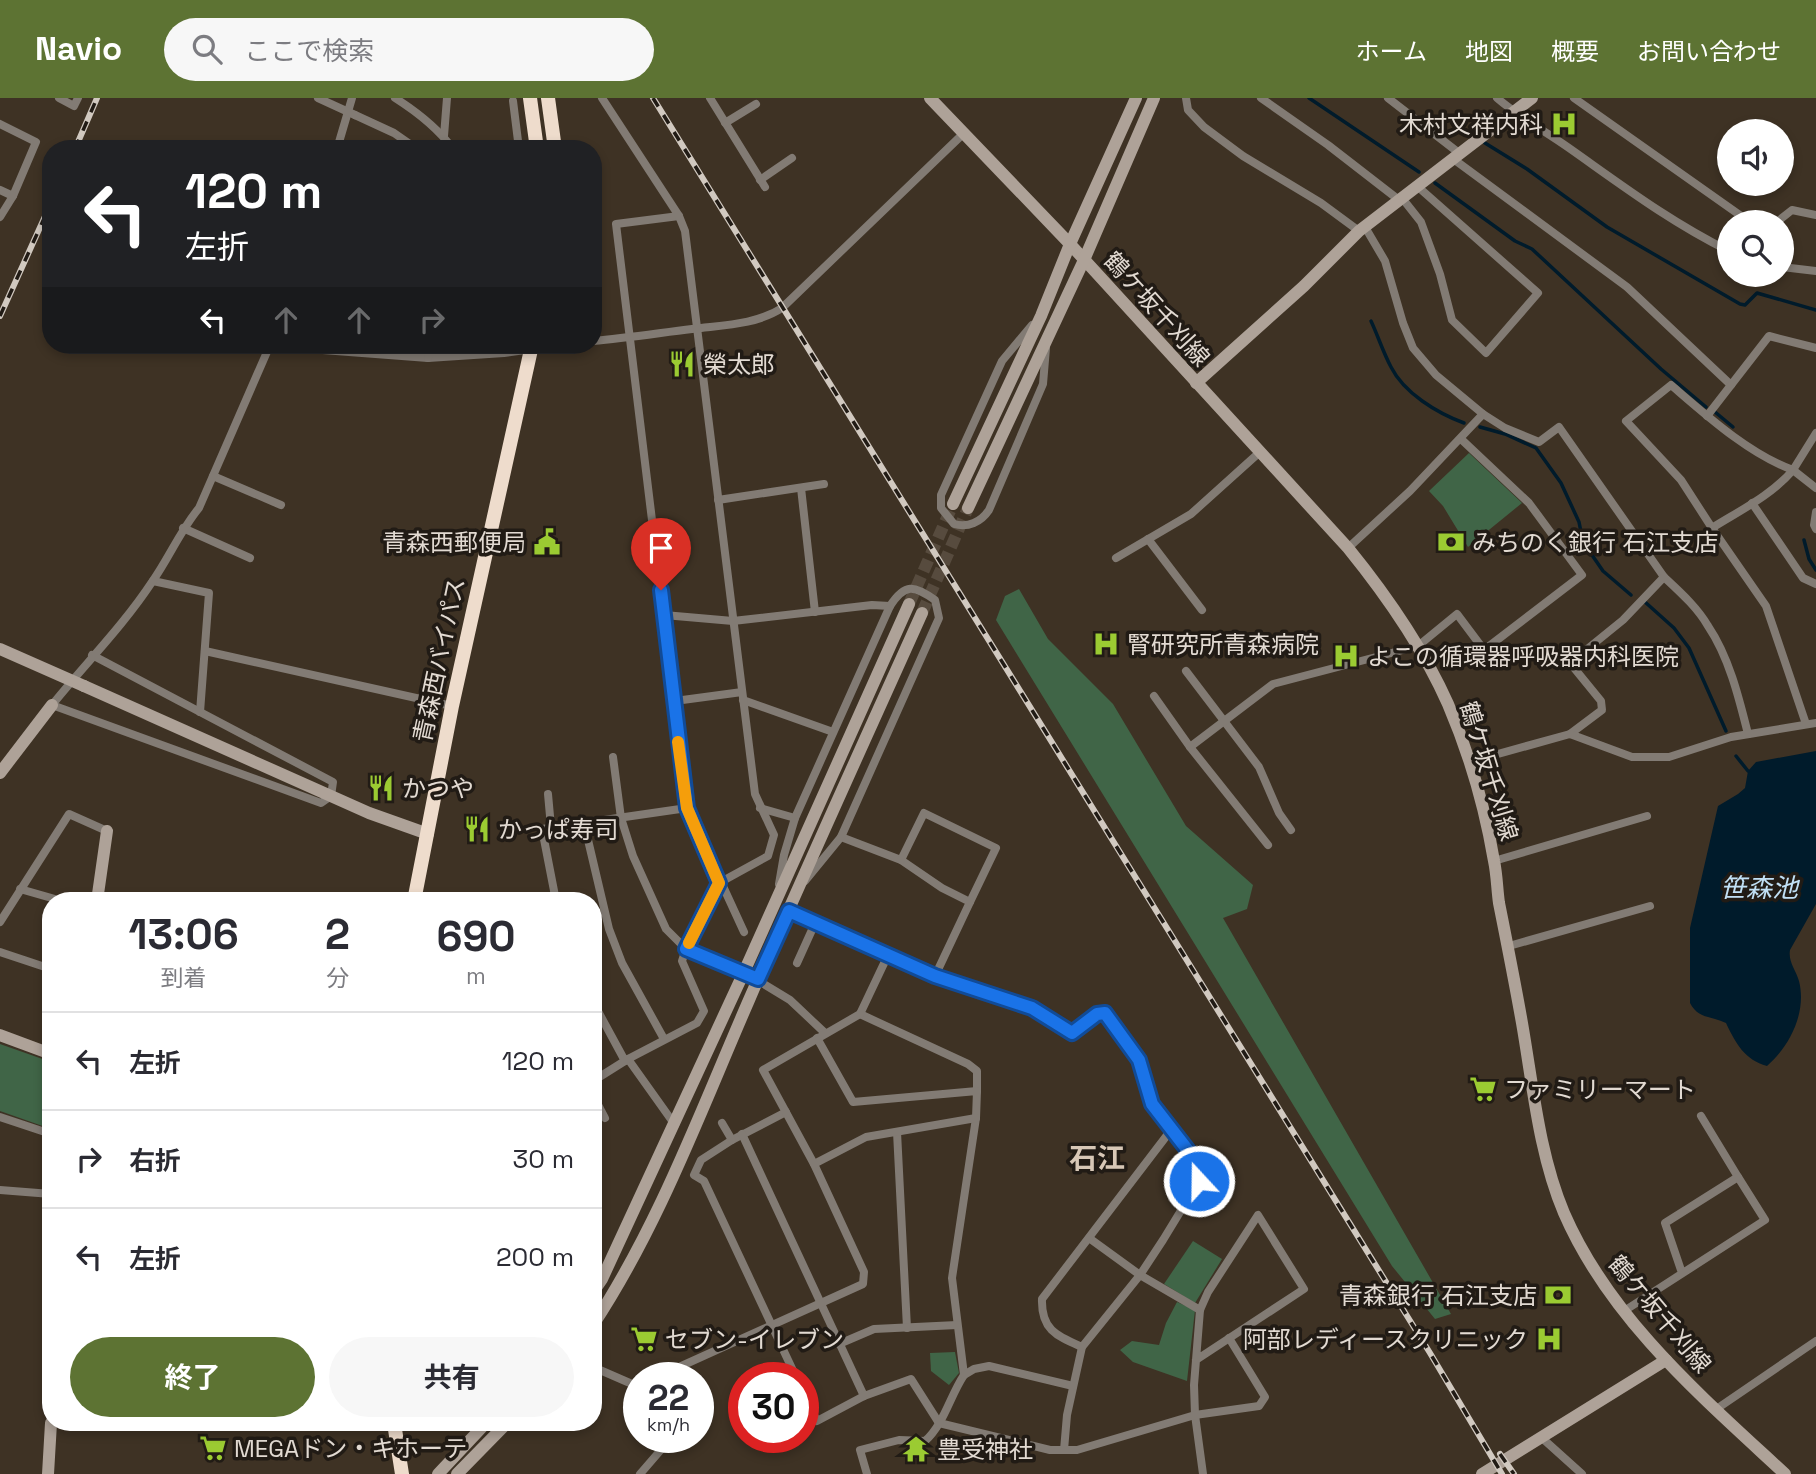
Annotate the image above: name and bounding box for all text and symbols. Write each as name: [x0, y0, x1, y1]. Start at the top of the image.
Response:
search box: [164, 18, 654, 81]
text: Navio: [35, 28, 122, 70]
icon: search: [188, 30, 226, 68]
text: ここで検索: [244, 34, 374, 68]
text: ホーム: [1356, 36, 1427, 67]
text: 地図: [1465, 36, 1513, 67]
text: 概要: [1551, 36, 1599, 67]
text: お問い合わせ: [1637, 36, 1781, 67]
place label: 木村文祥内科: [1399, 109, 1543, 140]
hospital icon: 木村文祥内科: [1549, 109, 1579, 139]
map controls: [1717, 119, 1794, 287]
button: sound: [1717, 119, 1794, 196]
text: 120 m: [185, 160, 322, 222]
icon: left: [70, 168, 161, 259]
button: search: [1717, 210, 1794, 287]
text: 左折: [185, 227, 249, 267]
street label: 鶴ケ坂千刈線: [1097, 245, 1217, 373]
icon: left: [194, 301, 232, 339]
icon: ahead: [267, 301, 305, 339]
icon: ahead: [340, 301, 378, 339]
icon: right: [413, 301, 451, 339]
restaurant icon: 榮太郎: [667, 349, 697, 379]
place label: 榮太郎: [703, 349, 775, 380]
pin: [631, 518, 691, 590]
place label: 青森西郵便局: [382, 527, 526, 558]
public building icon: 青森西郵便局: [532, 527, 562, 557]
bank icon: みちのく銀行 石江支店: [1436, 527, 1466, 557]
place label: みちのく銀行 石江支店: [1472, 527, 1718, 558]
icon: arrive: [642, 529, 680, 567]
street label: 青森西バイパス: [406, 575, 472, 745]
hospital icon: 腎研究所青森病院: [1091, 629, 1121, 659]
place label: 腎研究所青森病院: [1127, 629, 1319, 660]
hospital icon: よこの循環器呼吸器内科医院: [1331, 641, 1361, 671]
place label: よこの循環器呼吸器内科医院: [1367, 641, 1679, 672]
street label: 鶴ケ坂千刈線: [1453, 698, 1525, 844]
restaurant icon: かつや: [366, 773, 396, 803]
place label: かつや: [402, 773, 474, 804]
restaurant icon: かっぱ寿司: [462, 814, 492, 844]
place label: かっぱ寿司: [498, 814, 618, 845]
water label: 笹森池: [1720, 871, 1801, 905]
text: 13:06: [128, 908, 239, 961]
text: 2: [325, 908, 350, 961]
text: 690: [436, 910, 516, 963]
text: m: [466, 961, 486, 991]
text: 到着: [161, 963, 207, 993]
text: 分: [326, 963, 349, 993]
icon: left: [70, 1042, 108, 1080]
text: 120 m: [502, 1044, 574, 1078]
text: 左折: [129, 1046, 181, 1080]
supermarket icon: ファミリーマート: [1468, 1074, 1498, 1104]
place label: ファミリーマート: [1504, 1074, 1696, 1105]
icon: right: [70, 1140, 108, 1178]
district label: 石江: [1069, 1140, 1125, 1176]
text: 30 m: [513, 1142, 574, 1176]
text: 右折: [129, 1144, 181, 1178]
position arrow: [1162, 1144, 1236, 1218]
icon: left: [70, 1238, 108, 1276]
text: 200 m: [496, 1240, 574, 1274]
text: 左折: [129, 1242, 181, 1276]
street label: 鶴ケ坂千刈線: [1602, 1249, 1718, 1379]
place label: 青森銀行 石江支店: [1339, 1280, 1537, 1311]
bank icon: 青森銀行 石江支店: [1543, 1280, 1573, 1310]
supermarket icon: セブン-イレブン: [629, 1324, 659, 1354]
place label: セブン-イレブン: [665, 1324, 844, 1355]
place label: 阿部レディースクリニック: [1243, 1324, 1528, 1355]
hospital icon: 阿部レディースクリニック: [1534, 1324, 1564, 1354]
button: 終了: [70, 1337, 315, 1417]
button: 共有: [329, 1337, 574, 1417]
speed limit sign: 30: [728, 1362, 819, 1453]
text: 22: [648, 1376, 689, 1420]
text: km/h: [647, 1413, 690, 1436]
supermarket icon: MEGAドン・キホーテ: [198, 1433, 228, 1463]
place label: MEGAドン・キホーテ: [234, 1433, 467, 1464]
temple icon: 豊受神社: [901, 1434, 931, 1464]
place label: 豊受神社: [937, 1434, 1033, 1465]

